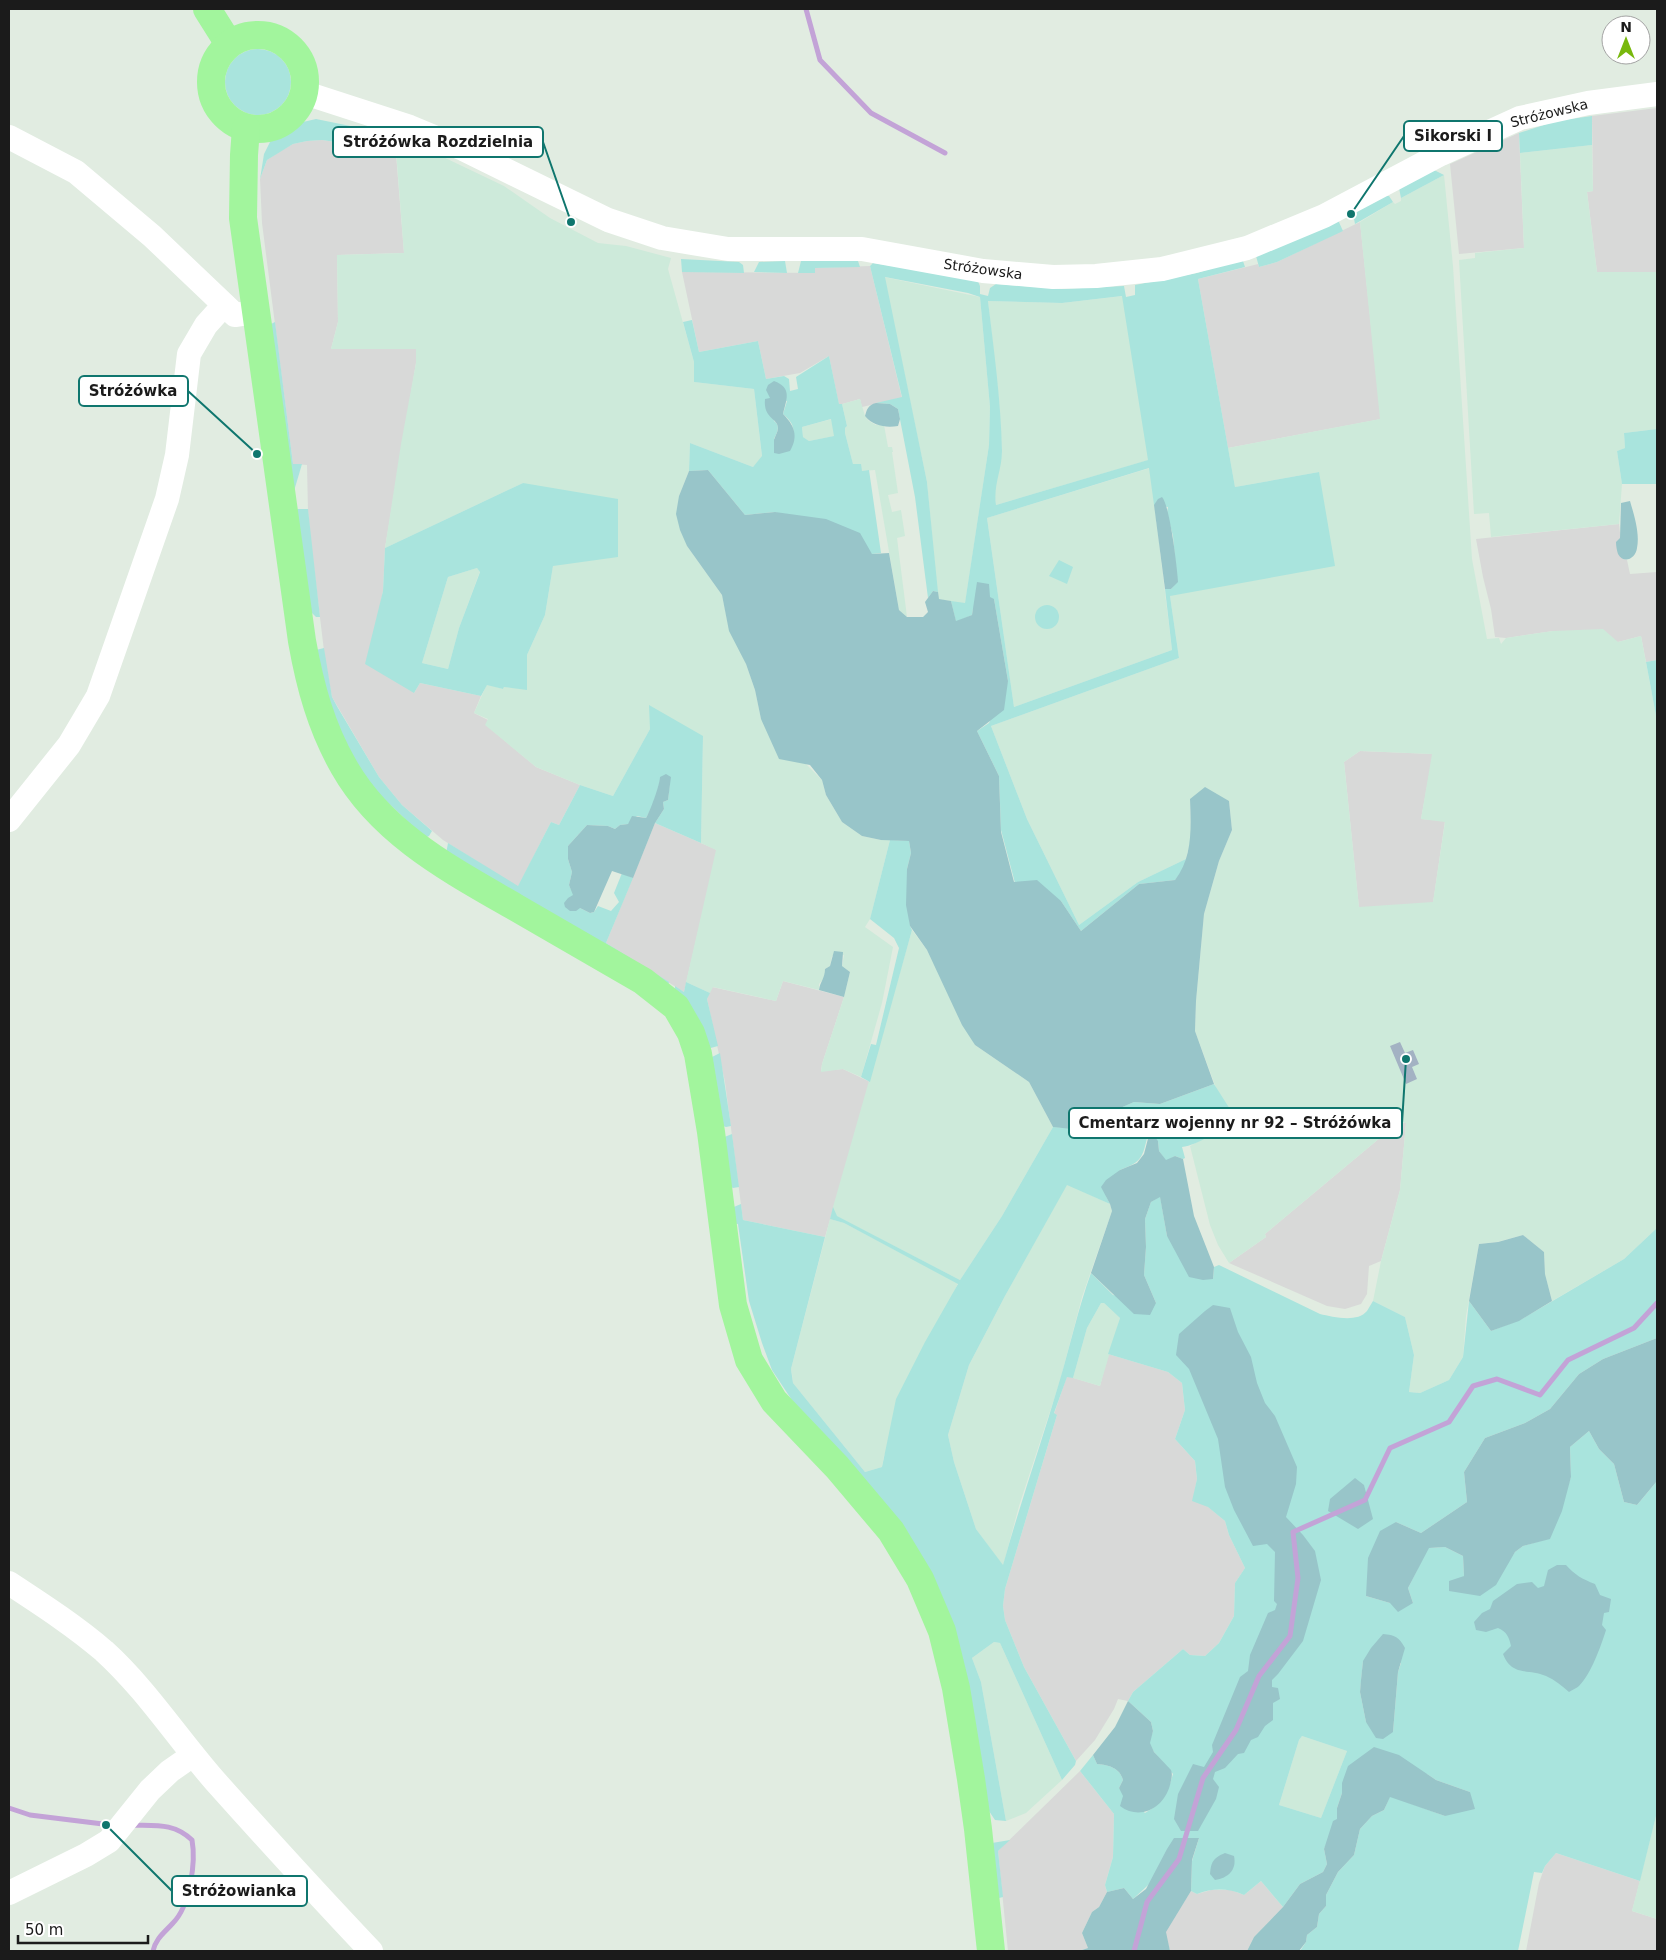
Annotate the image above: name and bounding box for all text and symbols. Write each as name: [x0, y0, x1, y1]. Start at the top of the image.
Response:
north arrow: [1601, 15, 1651, 65]
text: N: [1620, 19, 1632, 35]
street label: Stróżowska: [1508, 96, 1590, 130]
callout: Sikorski I: [1404, 121, 1502, 151]
callout: Stróżówka Rozdzielnia: [333, 127, 543, 157]
text: Sikorski I: [1414, 127, 1492, 145]
text: Stróżówka Rozdzielnia: [343, 133, 533, 151]
street label: Stróżowska: [943, 256, 1023, 282]
callout: Stróżówka: [79, 376, 188, 406]
text: Stróżówka: [89, 382, 177, 400]
callout: Cmentarz wojenny nr 92 – Stróżówka: [1069, 1108, 1402, 1138]
text: Cmentarz wojenny nr 92 – Stróżówka: [1079, 1114, 1391, 1132]
callout: Stróżowianka: [172, 1876, 307, 1906]
text: Stróżowianka: [182, 1882, 296, 1900]
scale bar: [18, 1912, 148, 1944]
text: 50 m: [25, 1921, 63, 1939]

